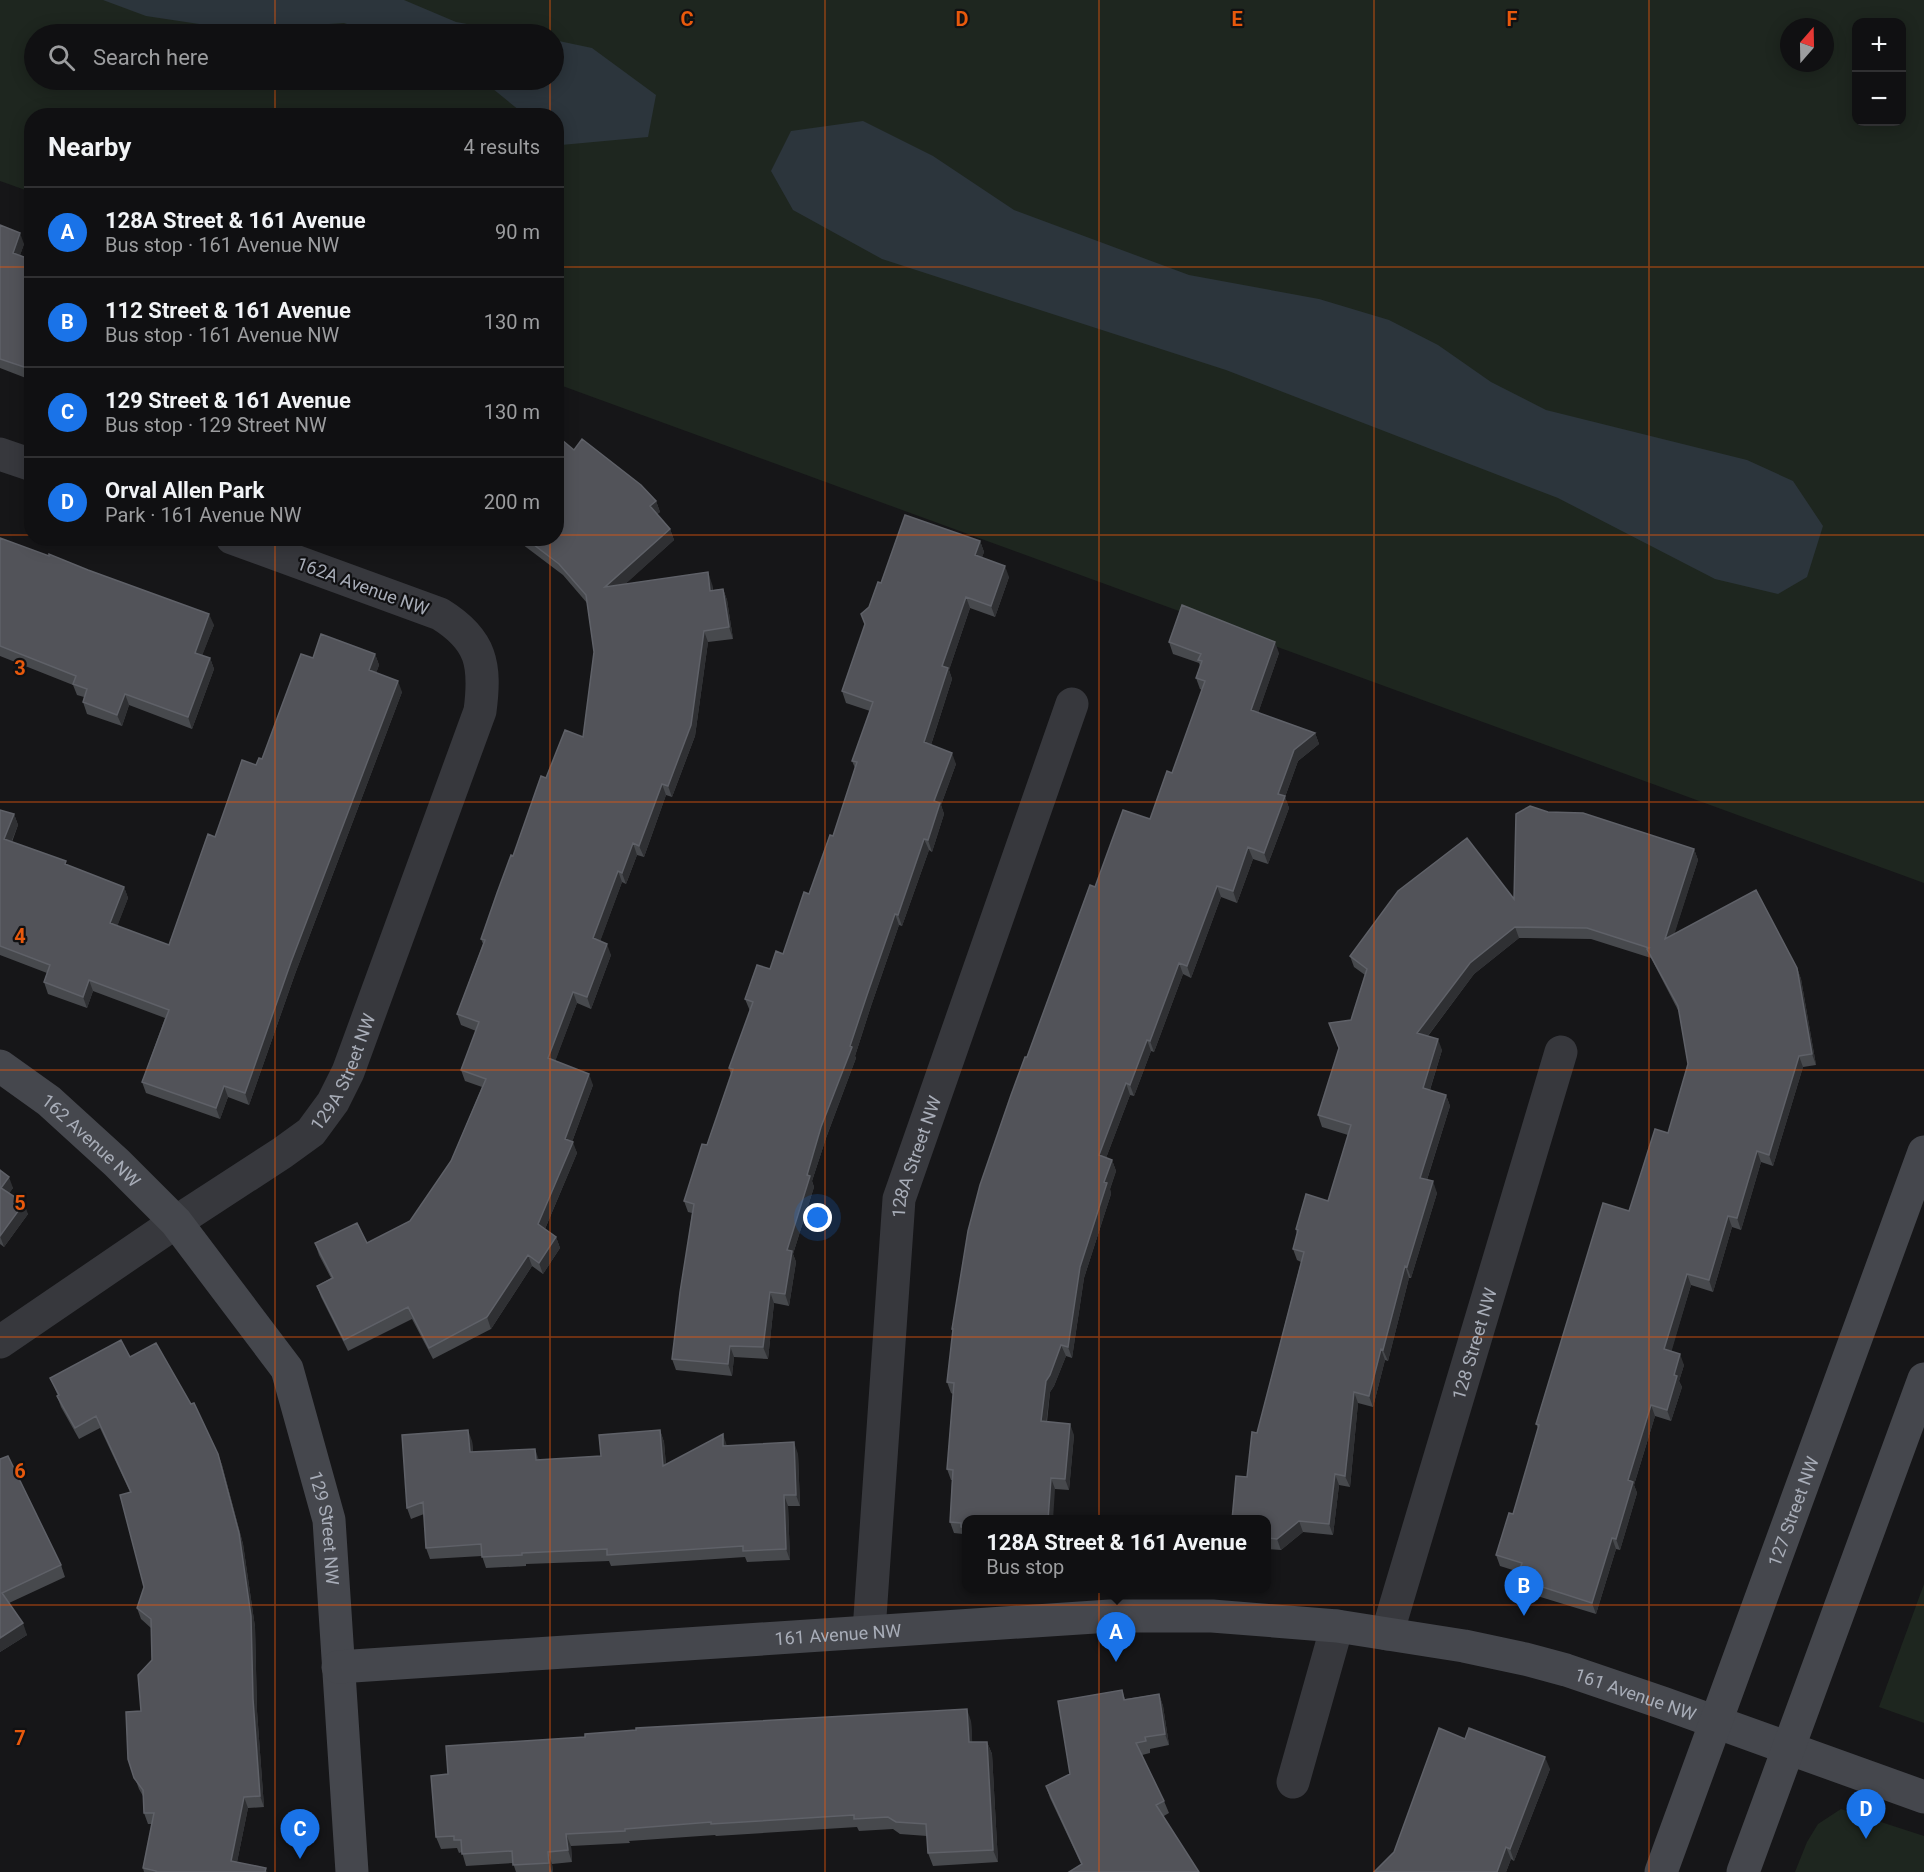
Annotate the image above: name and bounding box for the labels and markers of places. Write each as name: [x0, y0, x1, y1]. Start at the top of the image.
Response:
pin: B: [1504, 1566, 1544, 1616]
pin: A: [1096, 1612, 1136, 1662]
pin: D: [1846, 1790, 1886, 1839]
pin: C: [280, 1810, 320, 1859]

